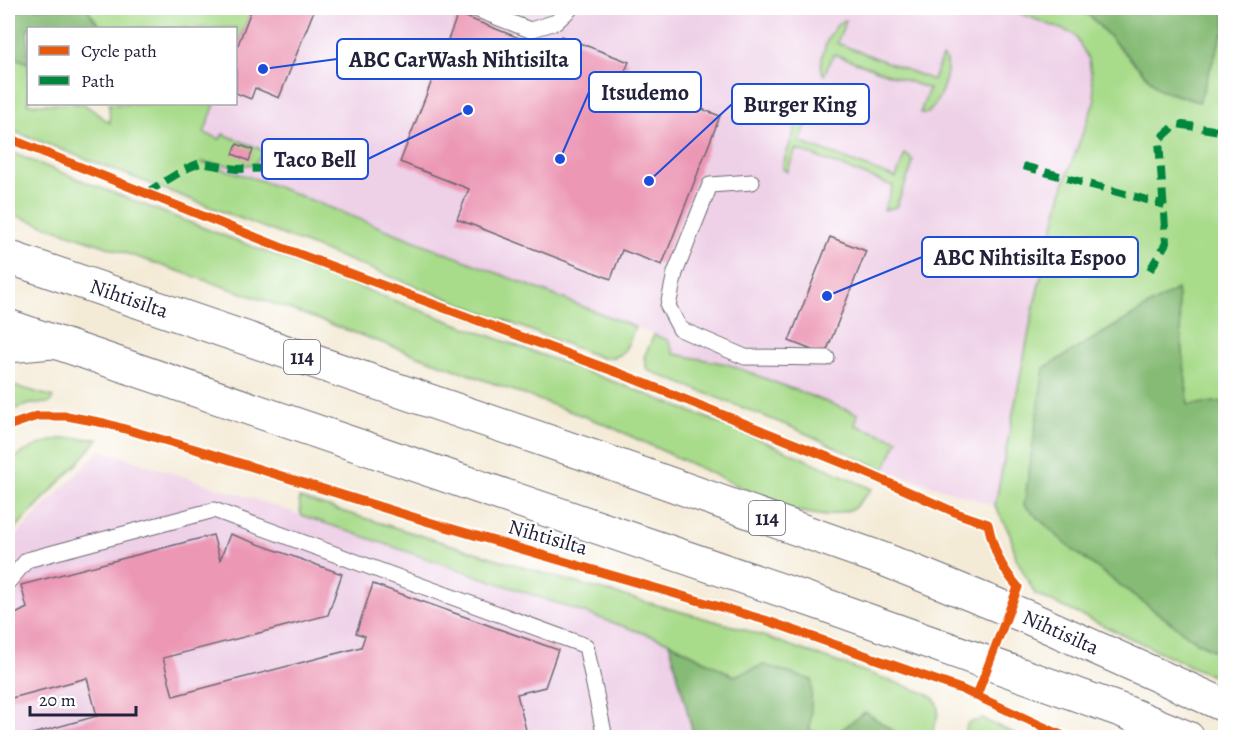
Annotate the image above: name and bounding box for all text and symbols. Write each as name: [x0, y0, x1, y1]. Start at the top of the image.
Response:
legend: [27, 27, 237, 105]
text: Cycle path: [81, 39, 157, 63]
callout: ABC CarWash Nihtisilta: [337, 39, 581, 79]
text: ABC CarWash Nihtisilta: [348, 45, 569, 75]
text: Path: [81, 69, 115, 93]
callout: Itsudemo: [589, 72, 701, 112]
text: Itsudemo: [601, 78, 689, 108]
callout: Burger King: [732, 84, 869, 124]
text: Burger King: [743, 90, 857, 120]
callout: Taco Bell: [262, 139, 368, 179]
text: Taco Bell: [274, 145, 356, 175]
callout: ABC Nihtisilta Espoo: [922, 237, 1138, 277]
text: ABC Nihtisilta Espoo: [933, 243, 1126, 273]
street label: Nihtisilta: [86, 272, 172, 325]
road number: 114: [284, 340, 320, 374]
road number: 114: [749, 501, 785, 535]
street label: Nihtisilta: [505, 512, 591, 562]
street label: Nihtisilta: [1018, 603, 1104, 662]
scale bar: [30, 679, 136, 717]
text: 20 m: [39, 688, 76, 712]

